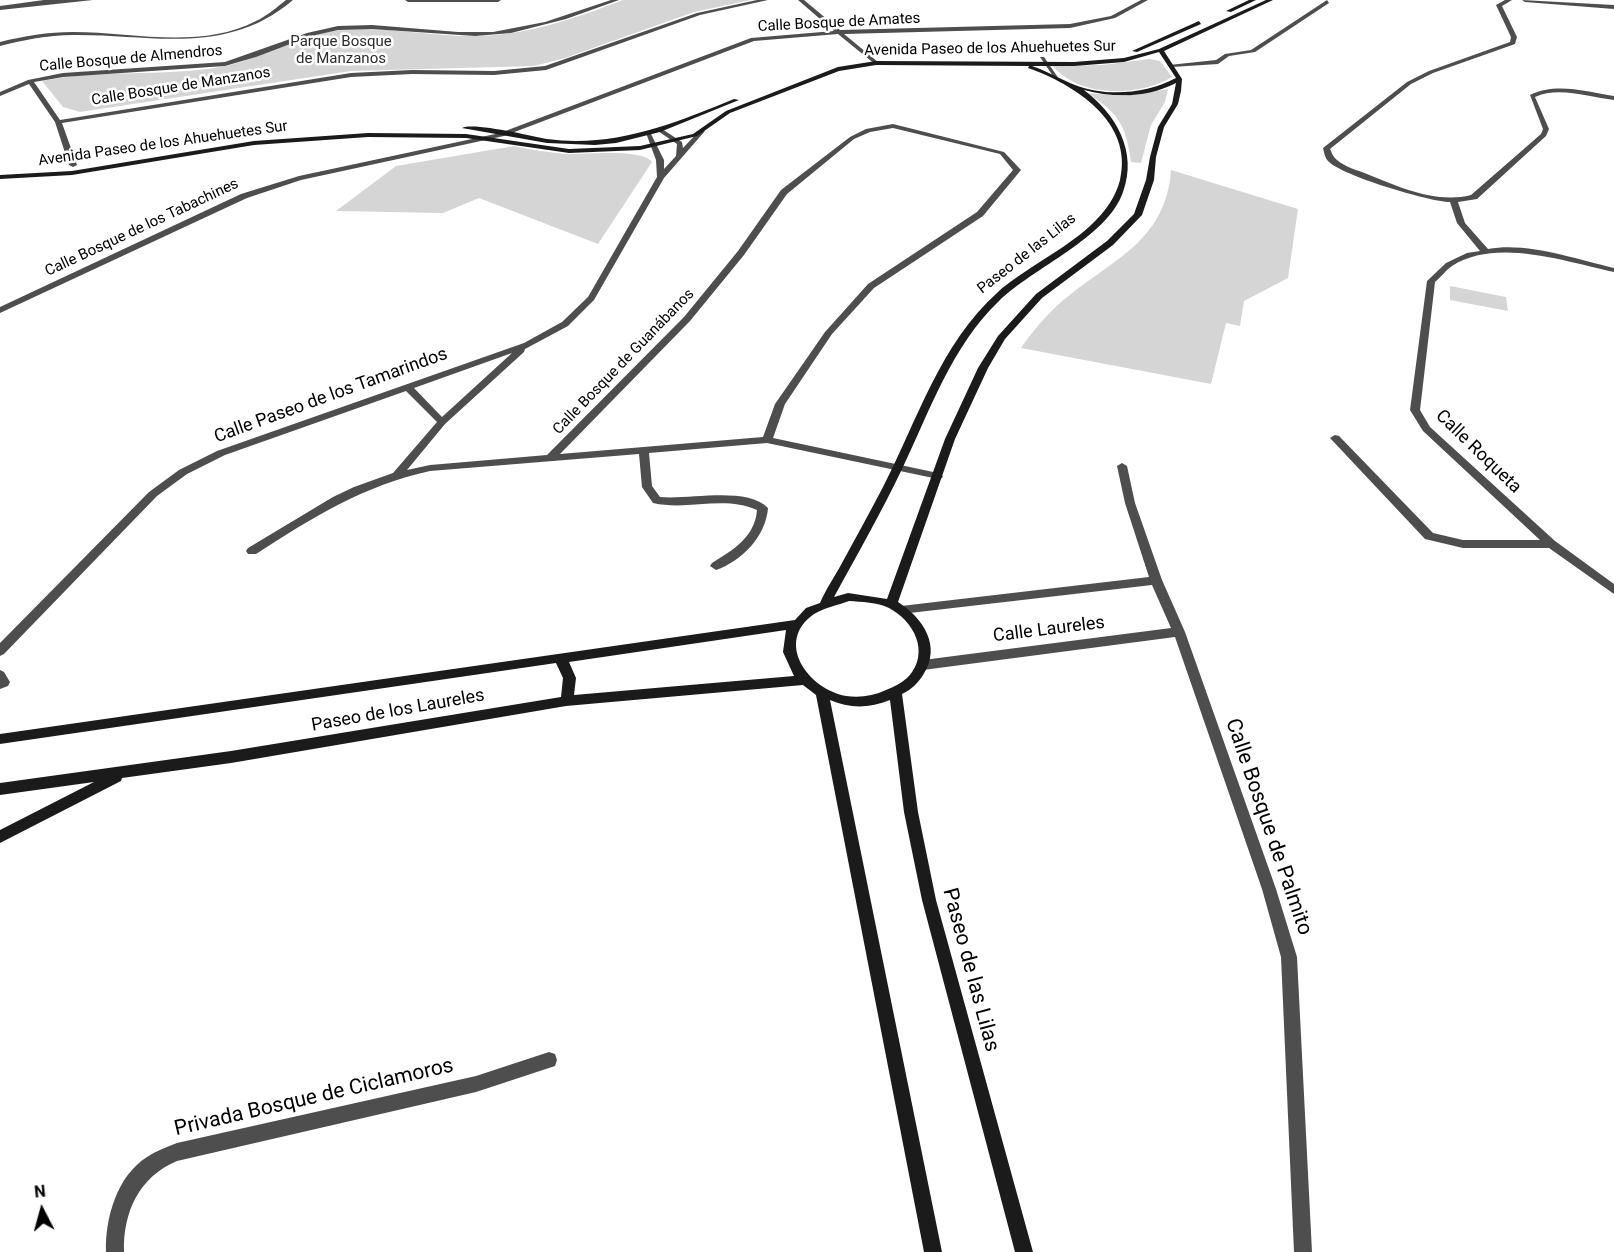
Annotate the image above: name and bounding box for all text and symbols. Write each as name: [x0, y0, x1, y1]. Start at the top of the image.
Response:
street label: Calle Bosque de Amates: [757, 10, 921, 36]
park label: Parque Bosque de Manzanos: [290, 33, 392, 68]
street label: Avenida Paseo de los Ahuehuetes Sur: [864, 38, 1116, 60]
street label: Calle Bosque de Almendros: [39, 42, 223, 76]
street label: Calle Bosque de Manzanos: [90, 64, 272, 110]
street label: Avenida Paseo de los Ahuehuetes Sur: [37, 118, 289, 170]
street label: Calle Bosque de los Tabachines: [42, 175, 242, 281]
street label: Paseo de las Lilas: [974, 210, 1080, 298]
street label: Calle Bosque de Guanábanos: [550, 285, 698, 439]
street label: Calle Paseo de los Tamarindos: [211, 344, 451, 448]
street label: Calle Roqueta: [1431, 406, 1525, 498]
street label: Calle Laureles: [992, 612, 1106, 648]
street label: Paseo de los Laureles: [310, 685, 486, 737]
street label: Calle Bosque de Palmito: [1219, 715, 1317, 939]
street label: Paseo de las Lilas: [936, 885, 1004, 1055]
street label: Privada Bosque de Ciclamoros: [172, 1054, 456, 1142]
north arrow: [12, 1180, 72, 1240]
text: N: [33, 1182, 47, 1202]

